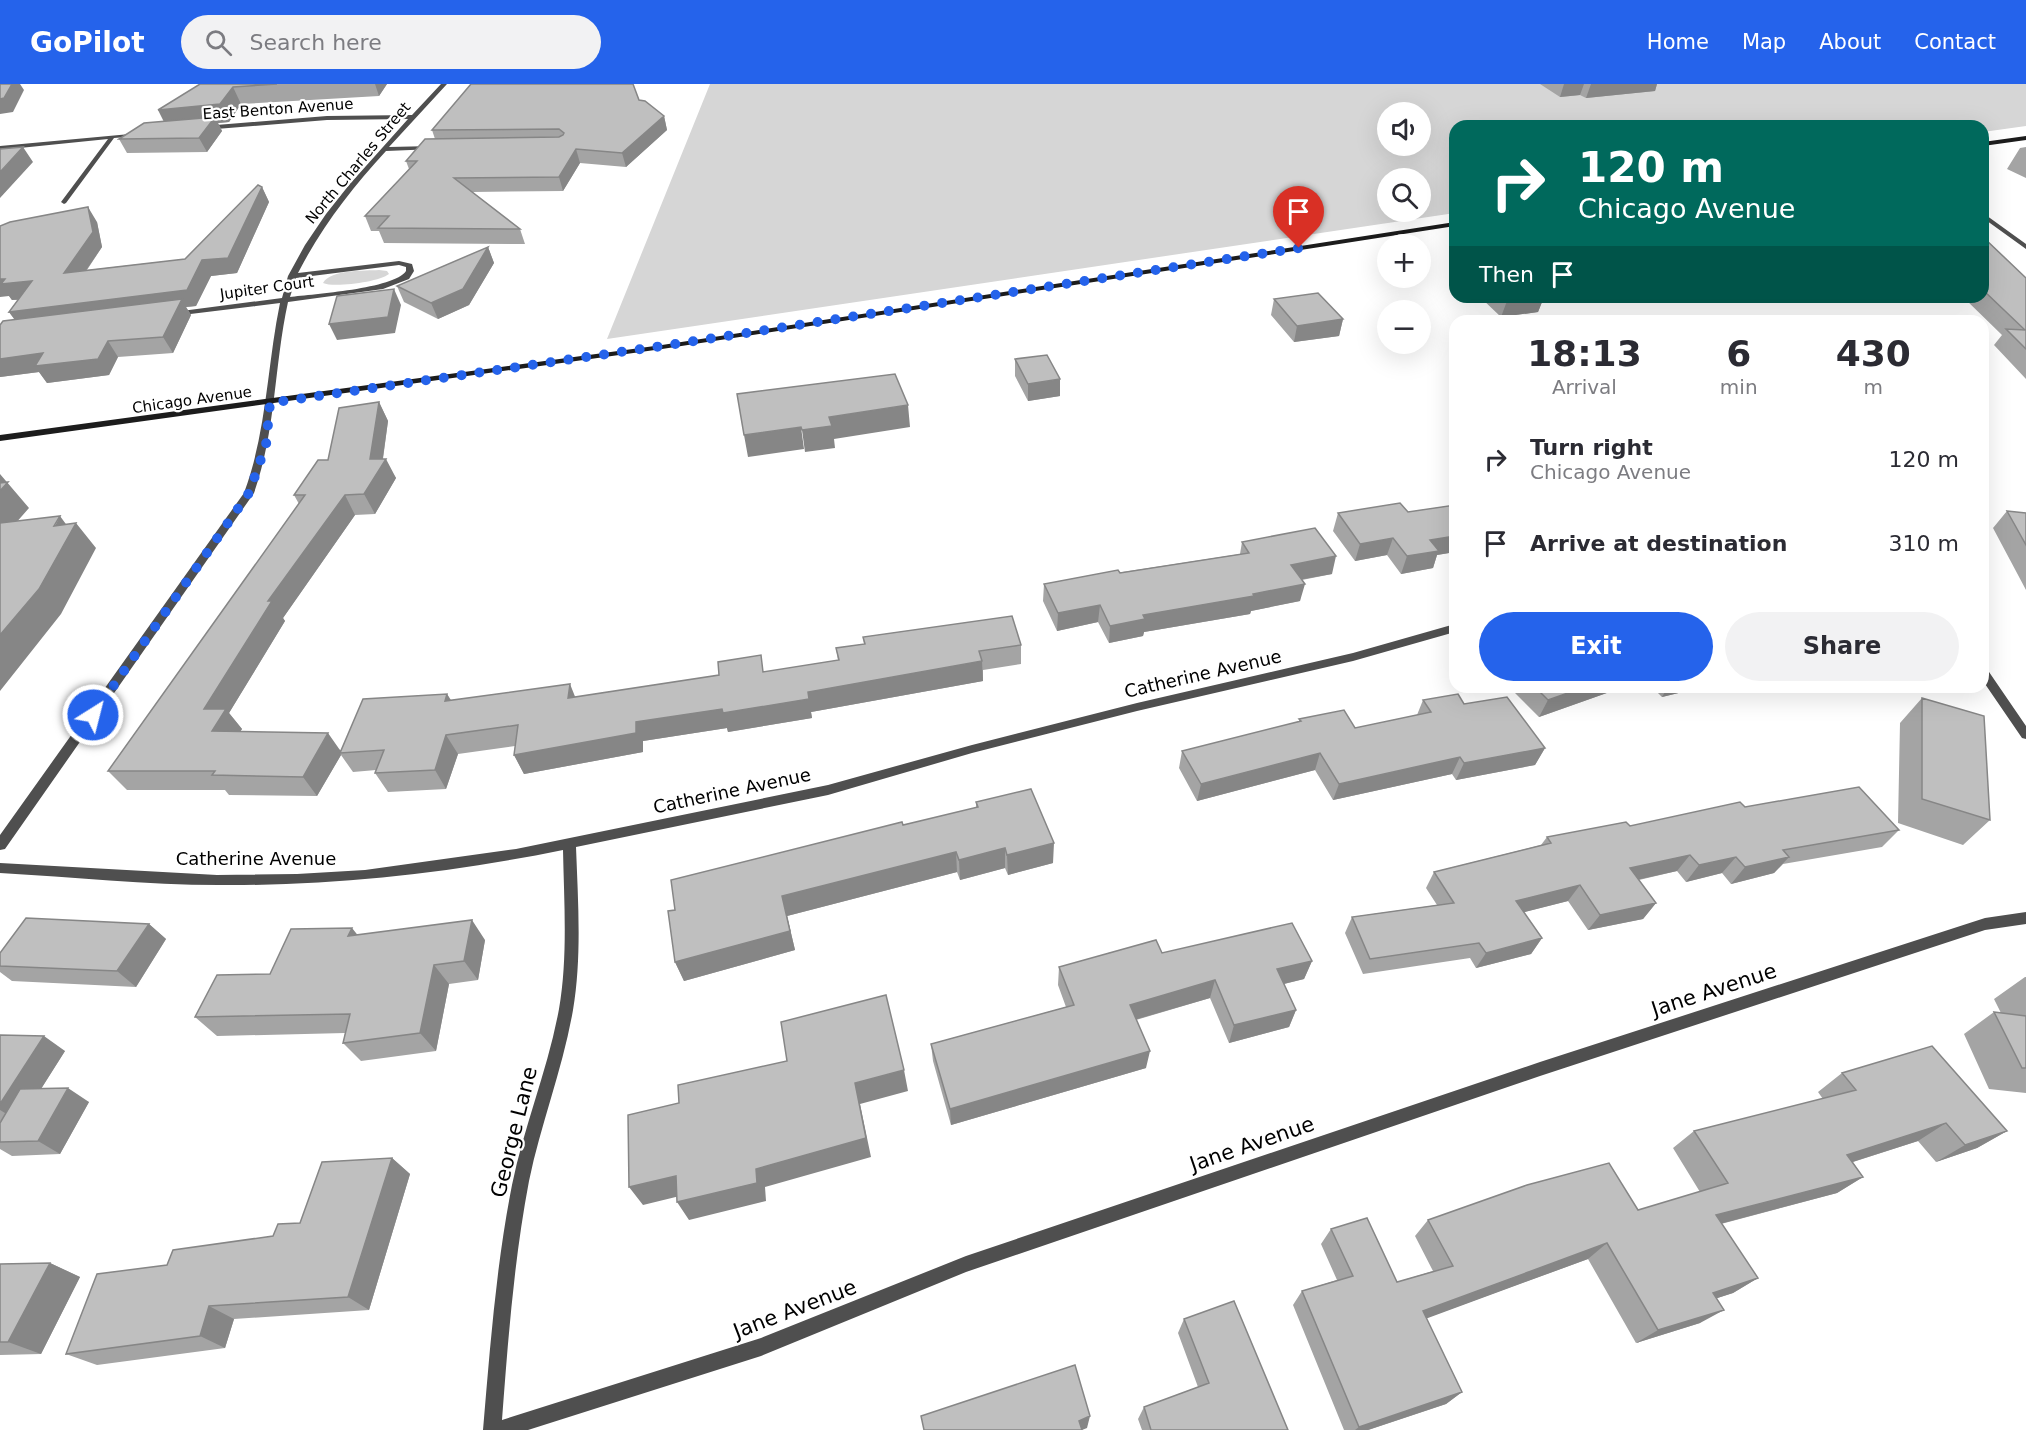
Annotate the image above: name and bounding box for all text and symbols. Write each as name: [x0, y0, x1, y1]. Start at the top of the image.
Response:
search box: [181, 15, 601, 69]
text: GoPilot: [30, 26, 145, 59]
icon: search: [202, 26, 235, 59]
text: Search here: [250, 30, 382, 55]
text: Home: [1647, 30, 1709, 54]
text: Map: [1742, 30, 1786, 54]
text: About: [1819, 30, 1881, 54]
text: Contact: [1914, 30, 1996, 54]
street label: East Benton Avenue: [202, 95, 354, 123]
street label: North Charles Street: [302, 98, 414, 228]
map controls: [1377, 102, 1431, 354]
button: sound: [1377, 102, 1431, 156]
text: 120 m: [1578, 143, 1724, 192]
icon: right: [1479, 144, 1557, 222]
button: search: [1377, 168, 1431, 222]
pin: [1273, 186, 1324, 248]
text: Chicago Avenue: [1578, 193, 1795, 224]
icon: arrive: [1282, 195, 1315, 228]
button: +: [1377, 234, 1431, 288]
icon: arrive: [1546, 258, 1579, 291]
text: Then: [1479, 262, 1534, 287]
street label: Jupiter Court: [218, 272, 315, 304]
button: −: [1377, 300, 1431, 354]
text: 18:13: [1527, 333, 1642, 374]
text: 6: [1726, 333, 1751, 374]
text: 430: [1836, 333, 1911, 374]
text: Arrival: [1552, 375, 1617, 399]
text: min: [1720, 375, 1758, 399]
text: m: [1864, 375, 1883, 399]
street label: Chicago Avenue: [131, 383, 253, 417]
text: Turn right: [1530, 435, 1653, 460]
icon: right: [1479, 443, 1512, 476]
text: 120 m: [1889, 447, 1959, 472]
text: Chicago Avenue: [1530, 460, 1691, 484]
icon: arrive: [1479, 527, 1512, 560]
text: Arrive at destination: [1530, 531, 1787, 556]
text: 310 m: [1889, 531, 1959, 556]
button: Exit: [1479, 612, 1713, 681]
button: Share: [1725, 612, 1959, 681]
street label: Catherine Avenue: [1122, 645, 1284, 702]
position arrow: [61, 683, 125, 747]
street label: Catherine Avenue: [651, 764, 813, 817]
street label: Catherine Avenue: [176, 848, 336, 869]
street label: Jane Avenue: [1647, 959, 1780, 1022]
street label: George Lane: [486, 1064, 542, 1200]
street label: Jane Avenue: [1185, 1111, 1317, 1177]
street label: Jane Avenue: [728, 1275, 860, 1344]

